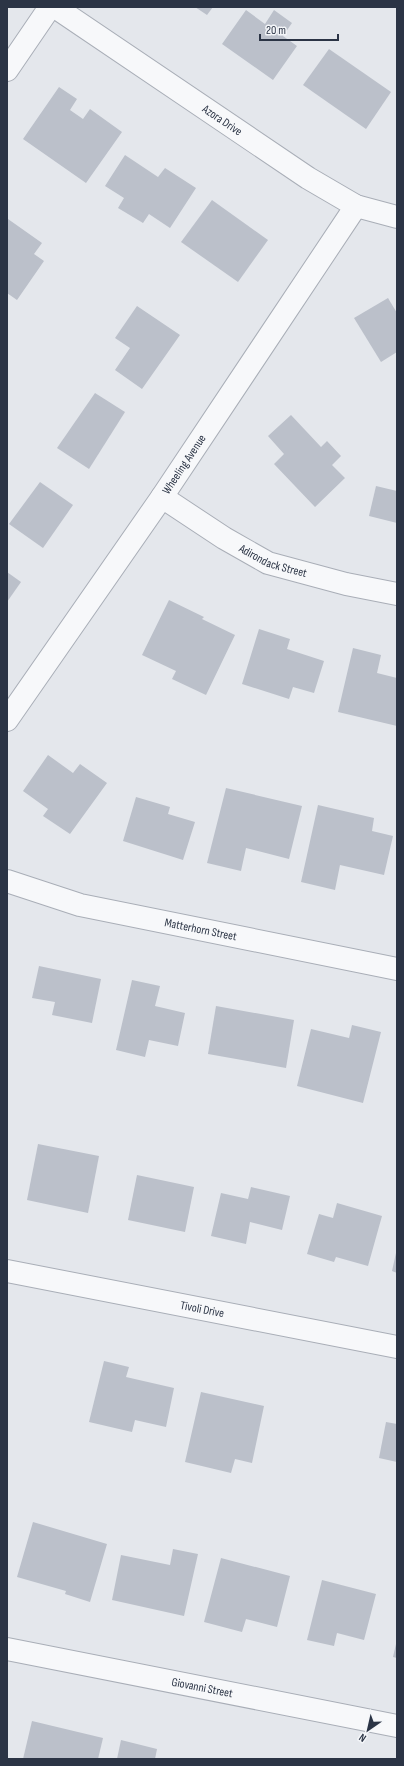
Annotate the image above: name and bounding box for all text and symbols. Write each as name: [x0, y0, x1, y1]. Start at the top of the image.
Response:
scale bar: [260, 16, 338, 42]
text: 20 m: [266, 23, 286, 38]
street label: Azora Drive: [198, 101, 245, 139]
street label: Wheeling Avenue: [159, 432, 210, 497]
street label: Adirondack Street: [235, 541, 309, 581]
street label: Matterhorn Street: [163, 915, 238, 945]
street label: Tivoli Drive: [179, 1298, 226, 1321]
street label: Giovanni Street: [170, 1675, 234, 1701]
north arrow: [348, 1710, 388, 1750]
text: N: [357, 1731, 369, 1745]

